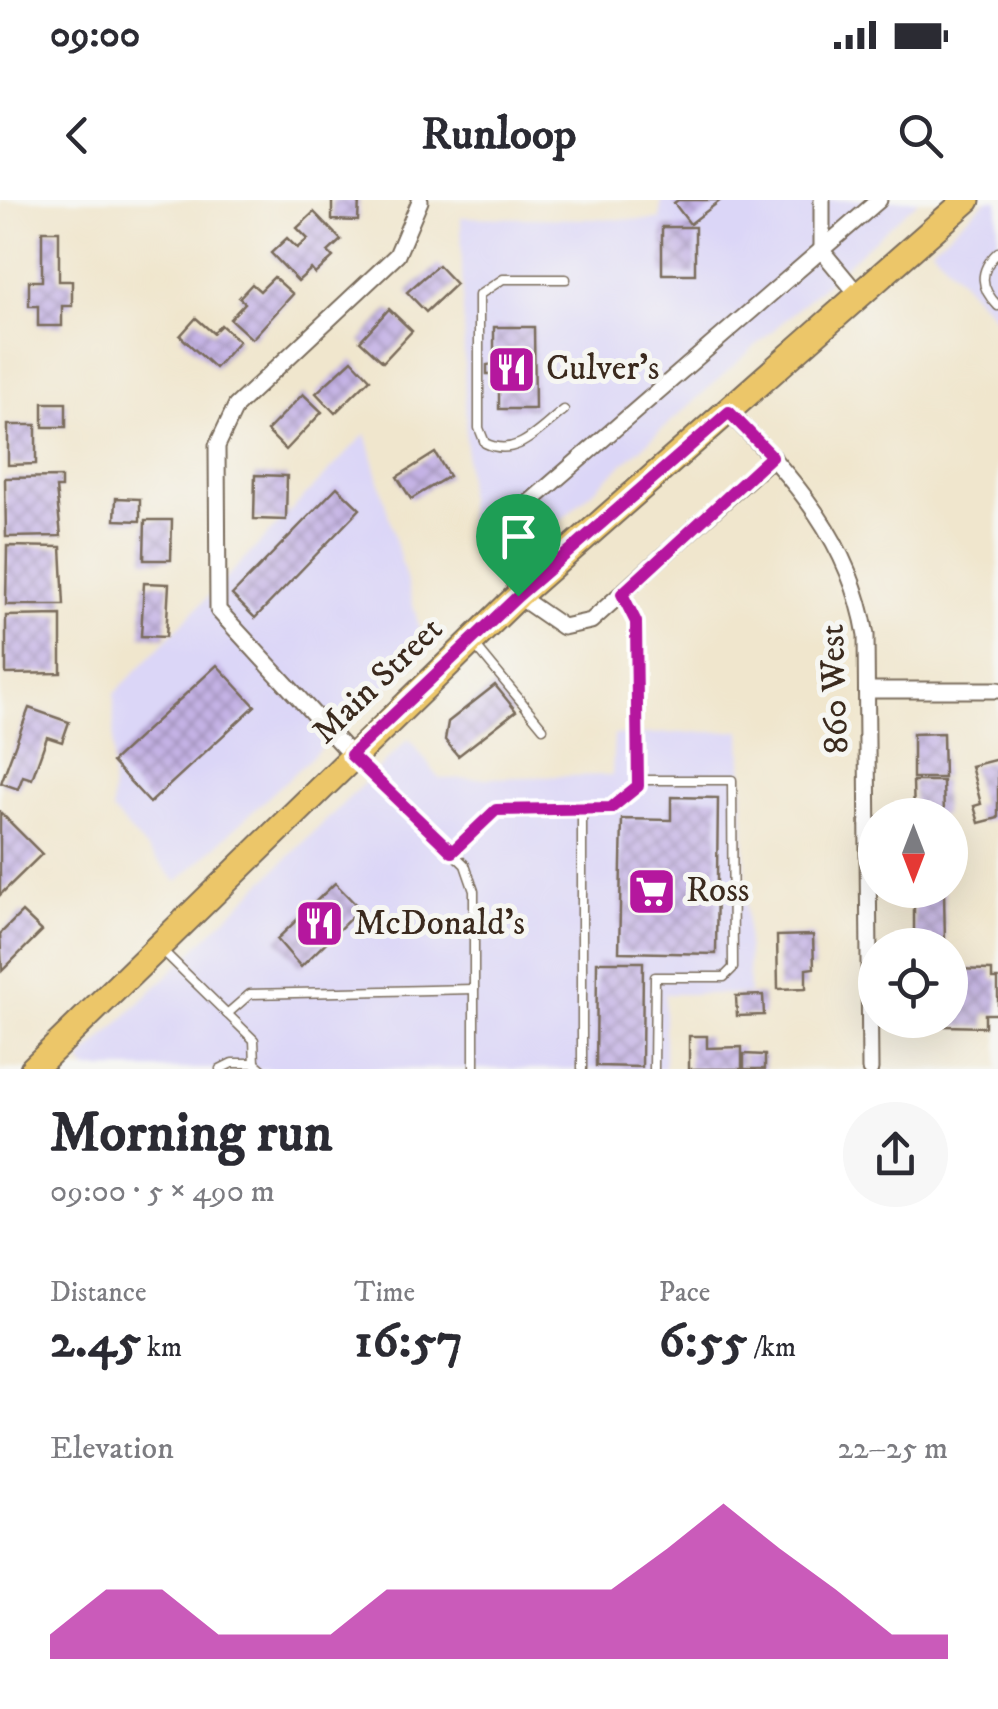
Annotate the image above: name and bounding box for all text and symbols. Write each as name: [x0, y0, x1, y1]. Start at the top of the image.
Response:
text: 09:00: [50, 11, 140, 59]
text: Runloop: [422, 107, 576, 163]
icon: back: [50, 108, 105, 163]
icon: search: [893, 108, 948, 163]
restaurant icon: Culver's: [485, 343, 537, 395]
place label: Culver's: [546, 347, 659, 391]
pin: [476, 494, 561, 597]
icon: arrive: [491, 509, 546, 564]
street label: Main Street: [304, 608, 452, 754]
street label: 860 West: [811, 623, 859, 755]
north arrow: [858, 798, 968, 908]
map controls: [858, 798, 968, 1038]
supermarket icon: Ross: [625, 865, 677, 917]
place label: Ross: [686, 869, 750, 913]
restaurant icon: McDonald's: [293, 898, 345, 950]
place label: McDonald's: [354, 902, 525, 946]
button: locate: [858, 928, 968, 1038]
text: Morning run: [50, 1100, 332, 1169]
button: share: [843, 1102, 948, 1207]
text: 09:00 · 5 × 490 m: [50, 1172, 275, 1212]
text: Distance: [50, 1275, 146, 1310]
text: Time: [354, 1275, 415, 1310]
text: Pace: [659, 1275, 710, 1310]
text: 2.45: [50, 1310, 141, 1373]
text: 16:57: [354, 1310, 463, 1373]
text: 6:55: [659, 1310, 747, 1373]
text: km: [141, 1330, 182, 1365]
text: /km: [747, 1330, 796, 1365]
text: Elevation: [50, 1429, 174, 1469]
text: 22–25 m: [837, 1429, 948, 1469]

